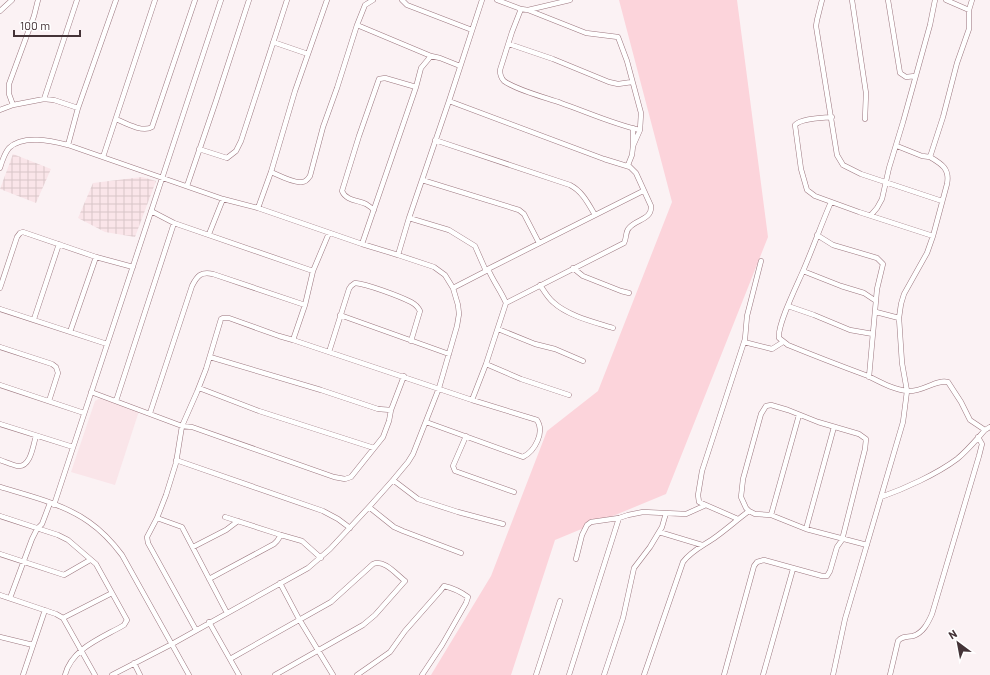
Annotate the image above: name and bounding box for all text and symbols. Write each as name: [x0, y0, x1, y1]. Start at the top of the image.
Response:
scale bar: [14, 12, 80, 38]
text: 100 m: [20, 18, 50, 32]
north arrow: [938, 623, 978, 663]
text: N: [946, 627, 959, 642]

